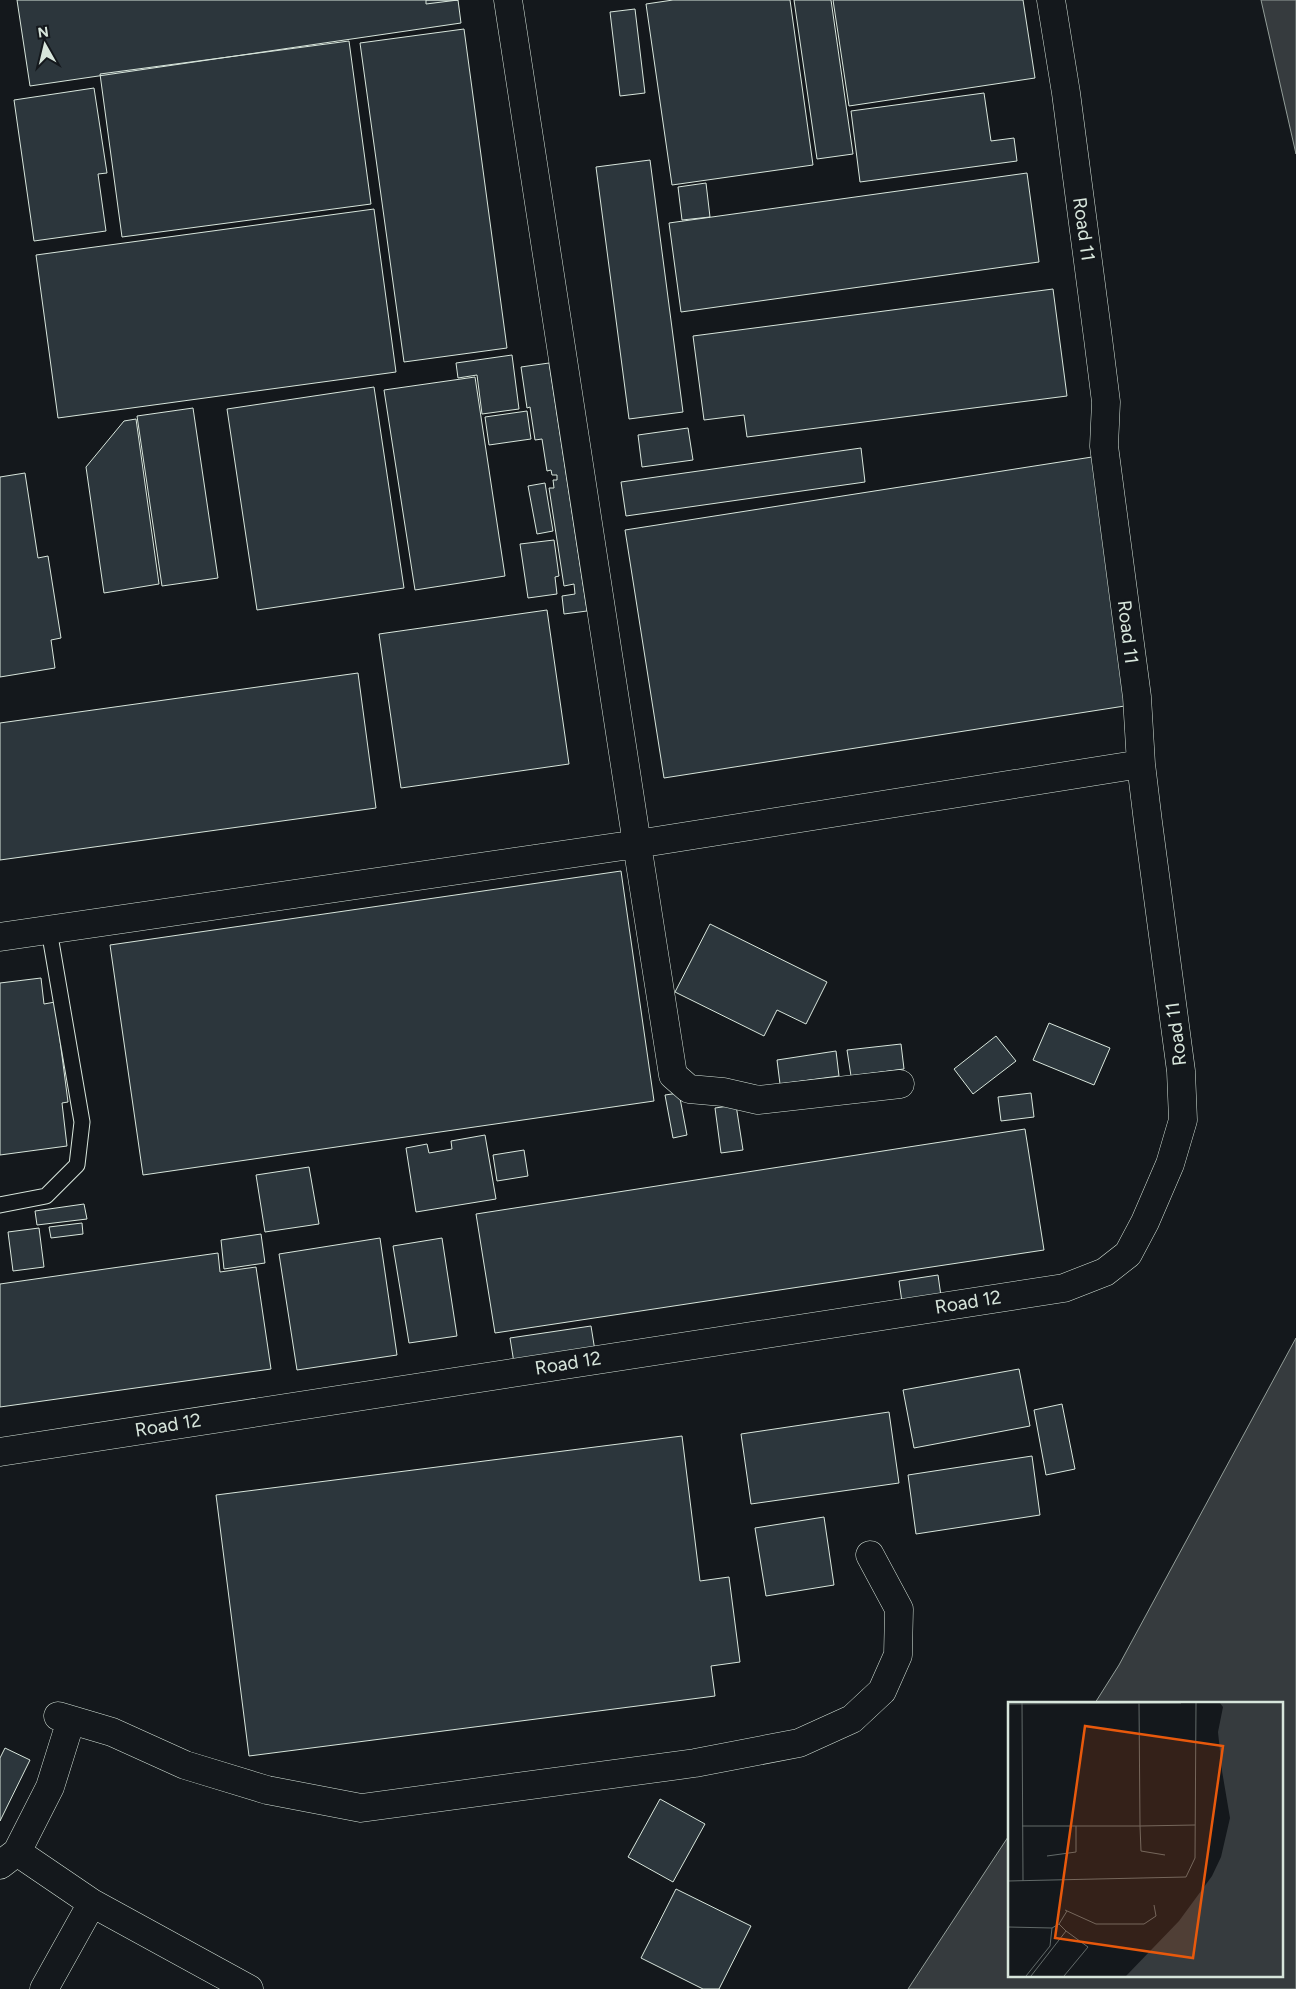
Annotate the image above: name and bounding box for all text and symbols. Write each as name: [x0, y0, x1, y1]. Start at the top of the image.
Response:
north arrow: [20, 20, 70, 70]
text: N: [37, 23, 50, 42]
street label: Road 11: [1068, 196, 1100, 262]
street label: Road 11: [1113, 599, 1143, 665]
street label: Road 11: [1161, 1001, 1191, 1067]
street label: Road 12: [933, 1285, 1003, 1319]
street label: Road 12: [533, 1346, 603, 1380]
street label: Road 12: [133, 1408, 203, 1442]
inset map: [1008, 1702, 1284, 1976]

